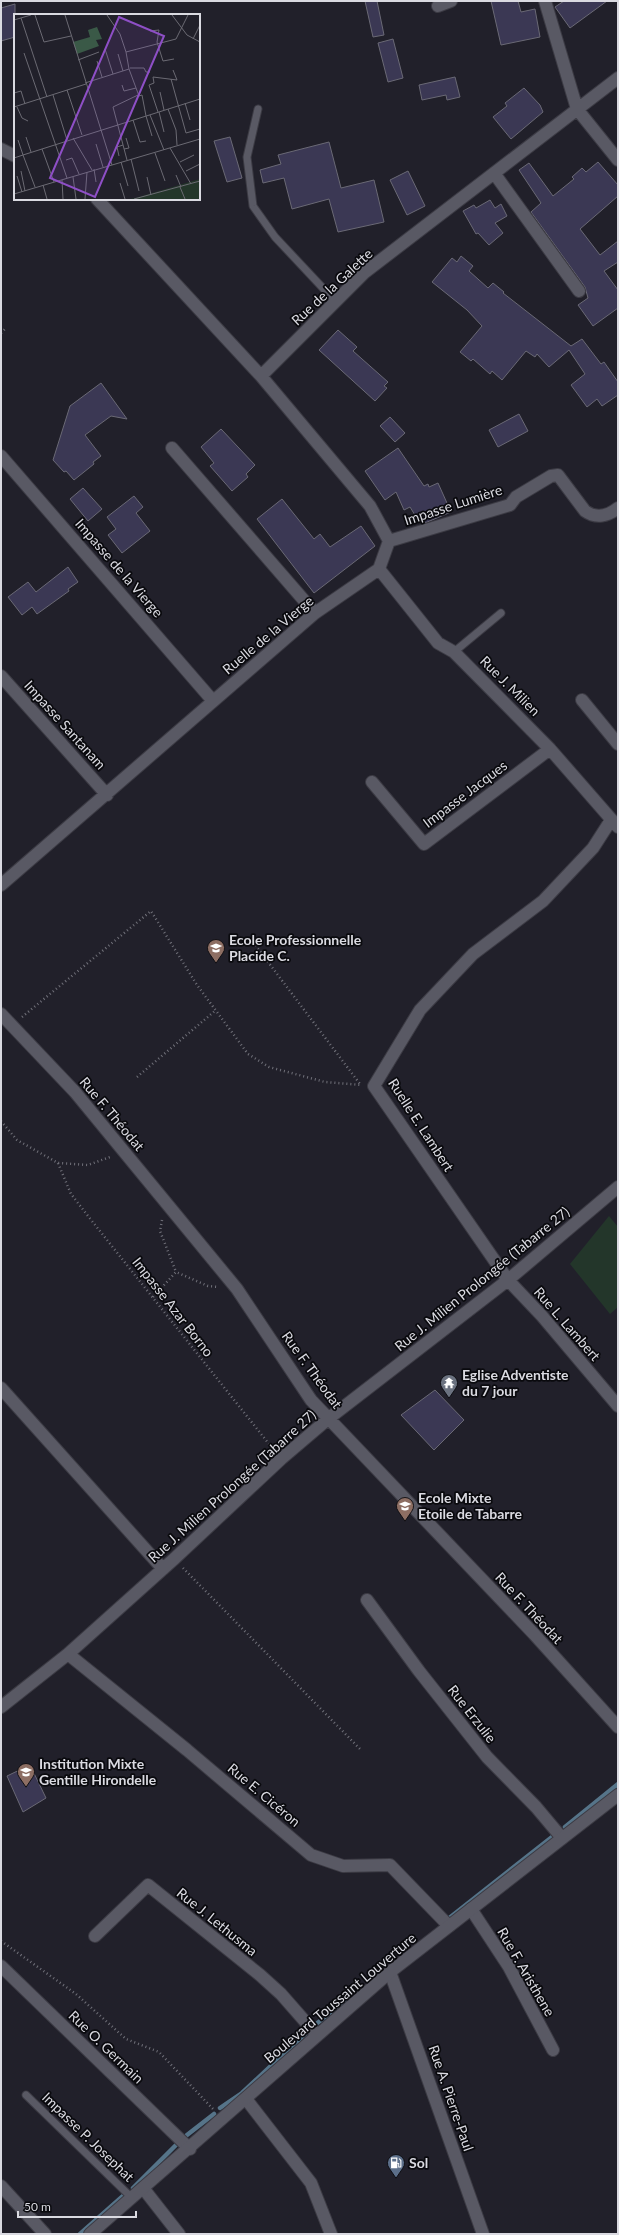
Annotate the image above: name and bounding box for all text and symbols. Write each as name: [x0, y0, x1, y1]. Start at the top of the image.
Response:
inset map: [14, 14, 200, 200]
street label: Rue de la Galette: [288, 245, 376, 329]
street label: Impasse Lumière: [402, 481, 504, 528]
street label: Impasse de la Vierge: [72, 515, 167, 620]
street label: Ruelle de la Vierge: [219, 592, 316, 677]
street label: Rue J. Milien: [477, 652, 544, 719]
street label: Impasse Santanam: [21, 677, 110, 773]
street label: Impasse Jacques: [419, 756, 510, 831]
place label: Ecole Professionnelle Placide C.: [229, 931, 362, 964]
school or university icon: Ecole Professionnelle Placide C.: [206, 938, 226, 963]
street label: Rue F. Théodat: [77, 1073, 148, 1154]
street label: Ruelle E. Lambert: [385, 1075, 458, 1174]
street label: Rue J. Milien Prolongée (Tabarre 27): [391, 1203, 573, 1354]
street label: Impasse Azar Borno: [129, 1254, 218, 1360]
street label: Rue L. Lambert: [531, 1283, 604, 1364]
street label: Rue F. Théodat: [279, 1328, 346, 1412]
place label: Eglise Adventiste du 7 jour: [462, 1366, 569, 1399]
temple icon: Eglise Adventiste du 7 jour: [439, 1373, 459, 1398]
street label: Rue J. Milien Prolongée (Tabarre 27): [144, 1406, 319, 1566]
place label: Ecole Mixte Etoile de Tabarre: [418, 1489, 523, 1522]
school or university icon: Ecole Mixte Etoile de Tabarre: [395, 1496, 415, 1521]
street label: Rue F. Théodat: [492, 1568, 567, 1647]
street label: Rue Erzulie: [445, 1681, 500, 1746]
place label: Institution Mixte Gentille Hirondelle: [39, 1755, 157, 1788]
street label: Rue E. Cicéron: [225, 1759, 304, 1830]
school or university icon: Institution Mixte Gentille Hirondelle: [16, 1762, 36, 1787]
street label: Rue J. Lethusma: [174, 1884, 261, 1959]
street label: Rue F. Aristhene: [494, 1924, 559, 2019]
street label: Boulevard Toussaint Louverture: [260, 1929, 419, 2066]
street label: Rue O. Germain: [65, 2007, 147, 2087]
street label: Rue A. Pierre-Paul: [425, 2043, 478, 2153]
street label: Impasse P. Josephat: [39, 2088, 138, 2185]
fuel station icon: Sol: [386, 2153, 406, 2178]
place label: Sol: [409, 2154, 428, 2171]
scale bar: [18, 2193, 136, 2219]
text: 50 m: [24, 2199, 51, 2214]

